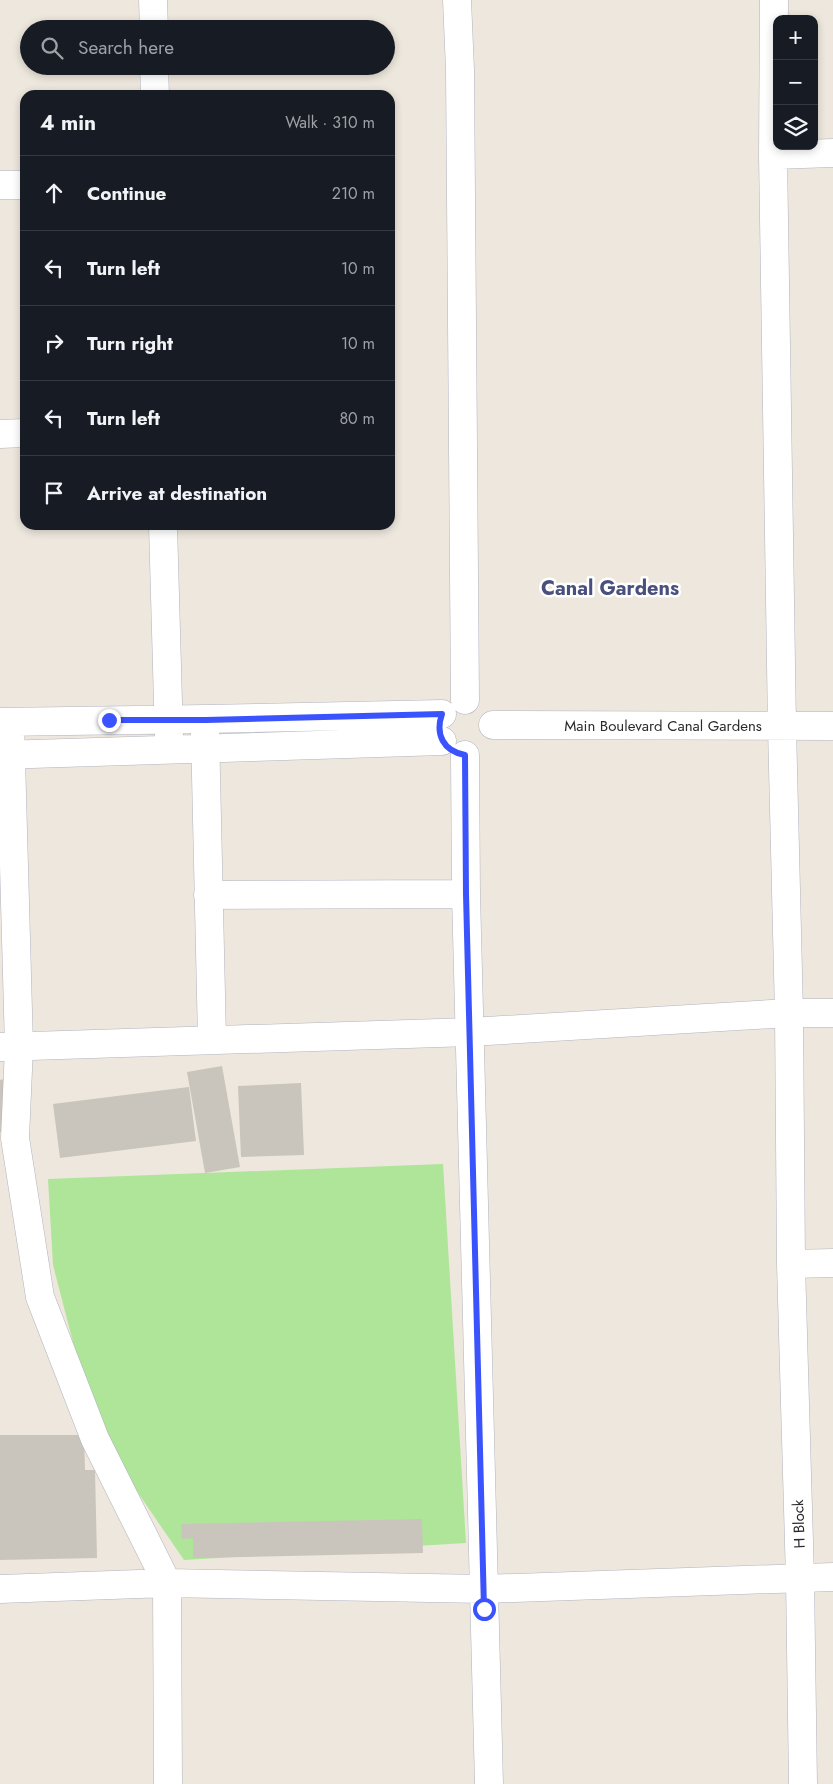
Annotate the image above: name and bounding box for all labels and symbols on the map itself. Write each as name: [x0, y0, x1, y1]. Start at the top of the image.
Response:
district label: Canal Gardens: [541, 574, 679, 603]
route end: [98, 709, 121, 732]
street label: Main Boulevard Canal Gardens: [564, 715, 762, 737]
street label: H Block: [787, 1499, 811, 1549]
route start: [473, 1598, 496, 1621]

